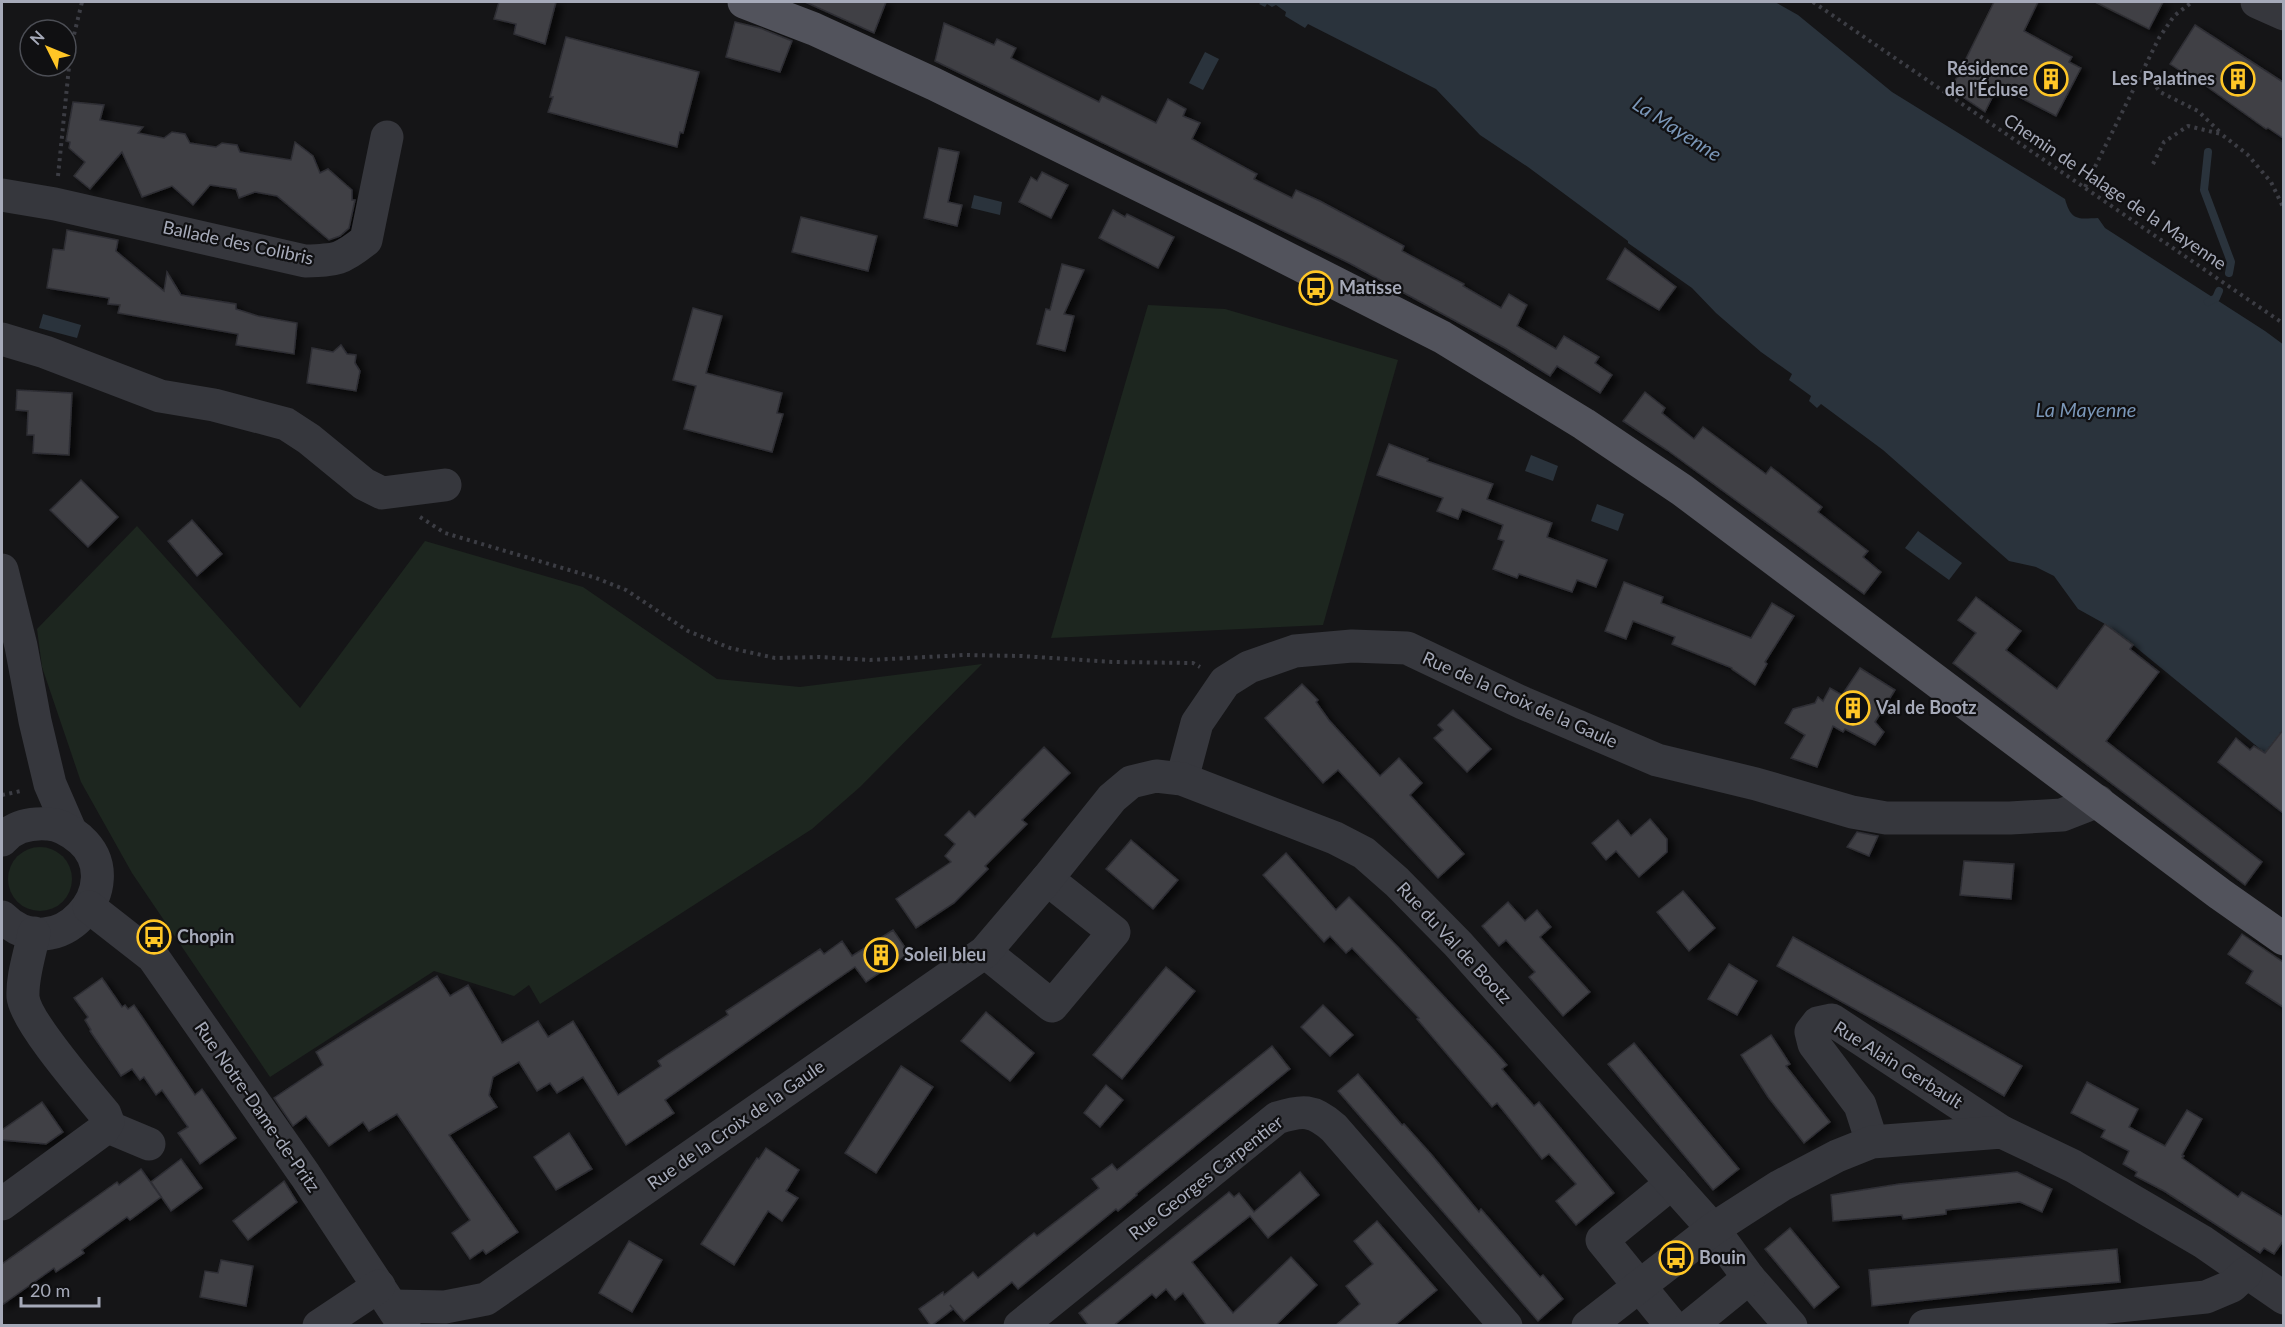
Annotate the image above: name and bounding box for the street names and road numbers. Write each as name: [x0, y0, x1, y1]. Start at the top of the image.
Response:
street label: Chemin de Halage de la Mayenne: [2000, 108, 2231, 274]
street label: Ballade des Colibris: [161, 215, 316, 269]
street label: Rue de la Croix de la Gaule: [1419, 646, 1621, 752]
street label: Rue du Val de Bootz: [1393, 877, 1517, 1008]
street label: Rue Alain Gerbault: [1830, 1016, 1967, 1113]
street label: Rue Notre-Dame-de-Pritz: [191, 1017, 325, 1196]
street label: Rue de la Croix de la Gaule: [643, 1055, 828, 1194]
street label: Rue Georges Carpentier: [1124, 1110, 1287, 1244]

